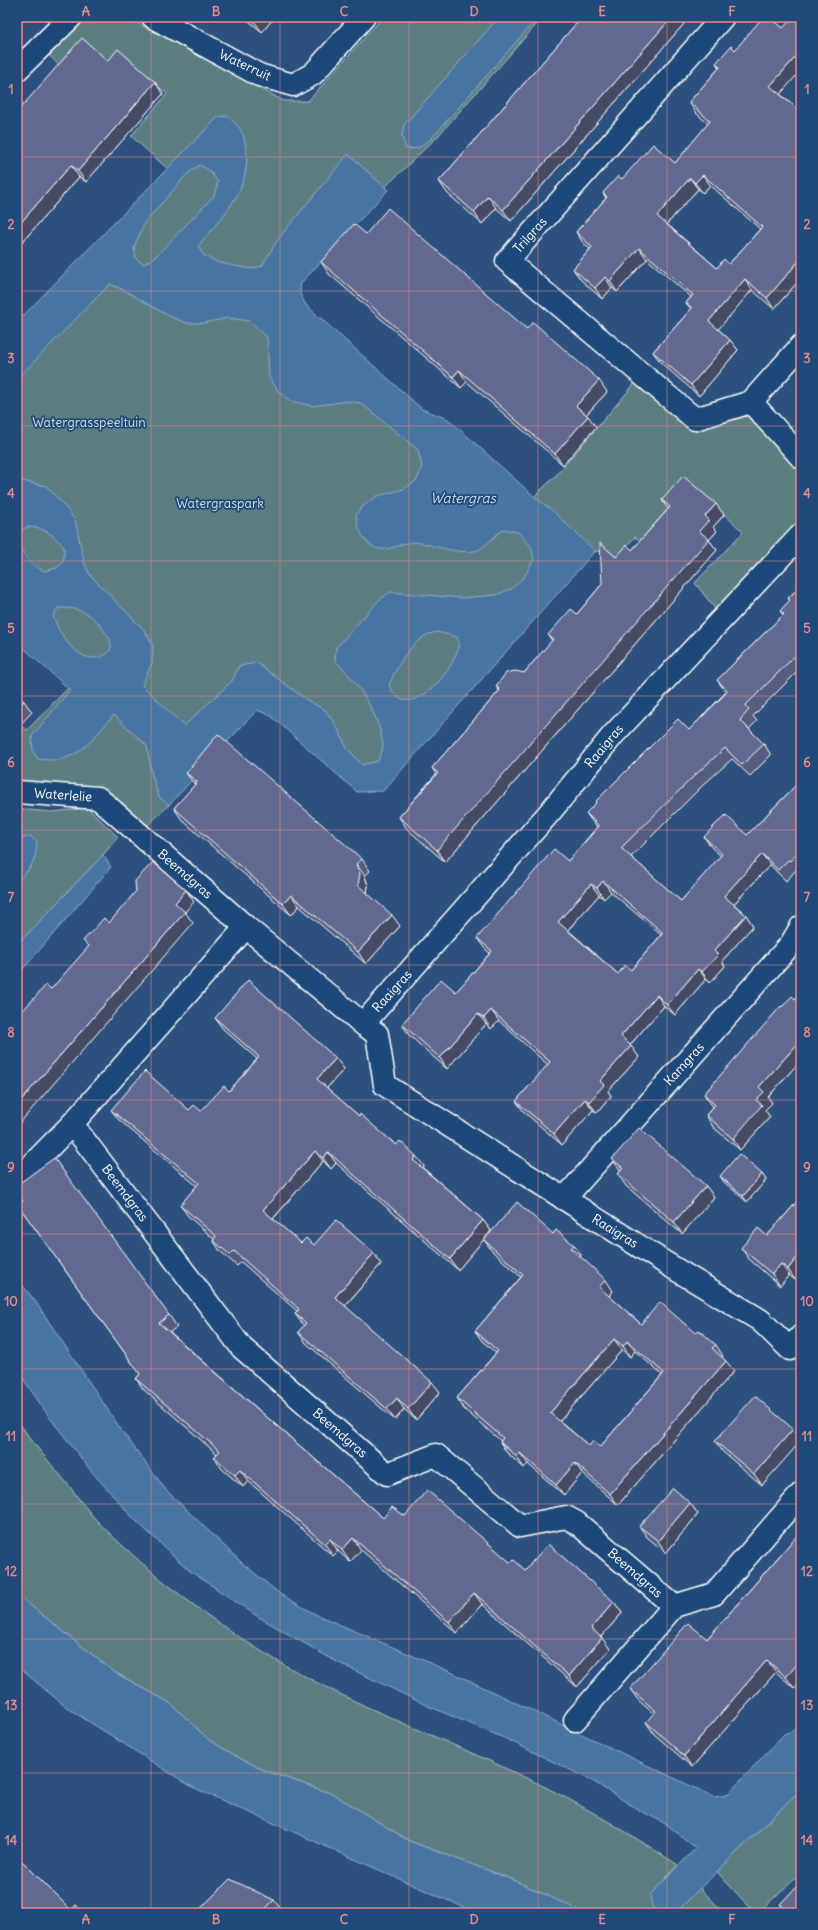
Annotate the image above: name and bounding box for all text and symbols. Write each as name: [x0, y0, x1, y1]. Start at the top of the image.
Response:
text: A: [82, 3, 91, 20]
text: B: [212, 3, 221, 20]
text: C: [340, 3, 349, 20]
text: D: [469, 3, 479, 20]
text: E: [598, 3, 606, 20]
text: F: [728, 3, 736, 20]
street label: Waterruit: [216, 46, 274, 85]
text: 1: [8, 81, 14, 98]
text: 1: [804, 81, 810, 98]
street label: Trilgras: [509, 213, 551, 257]
text: 2: [7, 216, 15, 233]
text: 2: [803, 216, 811, 233]
text: 3: [7, 350, 15, 367]
text: 3: [803, 350, 811, 367]
park label: Watergrasspeeltuin: [32, 414, 146, 431]
text: 4: [7, 485, 15, 502]
text: 4: [803, 485, 811, 502]
water label: Watergras: [430, 489, 497, 507]
park label: Watergraspark: [176, 495, 264, 512]
text: 5: [7, 620, 15, 637]
text: 5: [803, 620, 811, 637]
street label: Raaigras: [581, 721, 627, 771]
text: 6: [7, 754, 15, 771]
text: 6: [803, 754, 811, 771]
street label: Waterlelie: [33, 784, 93, 806]
street label: Beemdgras: [154, 845, 216, 903]
text: 7: [8, 889, 15, 906]
text: 7: [804, 889, 811, 906]
street label: Raaigras: [368, 966, 416, 1016]
text: 8: [7, 1024, 15, 1041]
text: 8: [803, 1024, 811, 1041]
street label: Kamgras: [660, 1039, 708, 1089]
text: 9: [7, 1159, 15, 1176]
text: 9: [803, 1159, 811, 1176]
street label: Beemdgras: [98, 1161, 152, 1225]
street label: Raaigras: [589, 1210, 641, 1252]
text: 10: [4, 1293, 18, 1310]
text: 10: [800, 1293, 814, 1310]
street label: Beemdgras: [309, 1404, 371, 1462]
text: 11: [6, 1428, 16, 1445]
text: 11: [802, 1428, 812, 1445]
street label: Beemdgras: [604, 1544, 666, 1602]
text: 12: [5, 1563, 17, 1580]
text: 12: [801, 1563, 813, 1580]
text: 13: [5, 1697, 17, 1714]
text: 13: [801, 1697, 813, 1714]
text: 14: [5, 1832, 18, 1849]
text: 14: [801, 1832, 814, 1849]
text: A: [82, 1911, 91, 1928]
text: B: [212, 1911, 221, 1928]
text: C: [340, 1911, 349, 1928]
text: D: [469, 1911, 479, 1928]
text: E: [598, 1911, 606, 1928]
text: F: [728, 1911, 736, 1928]

